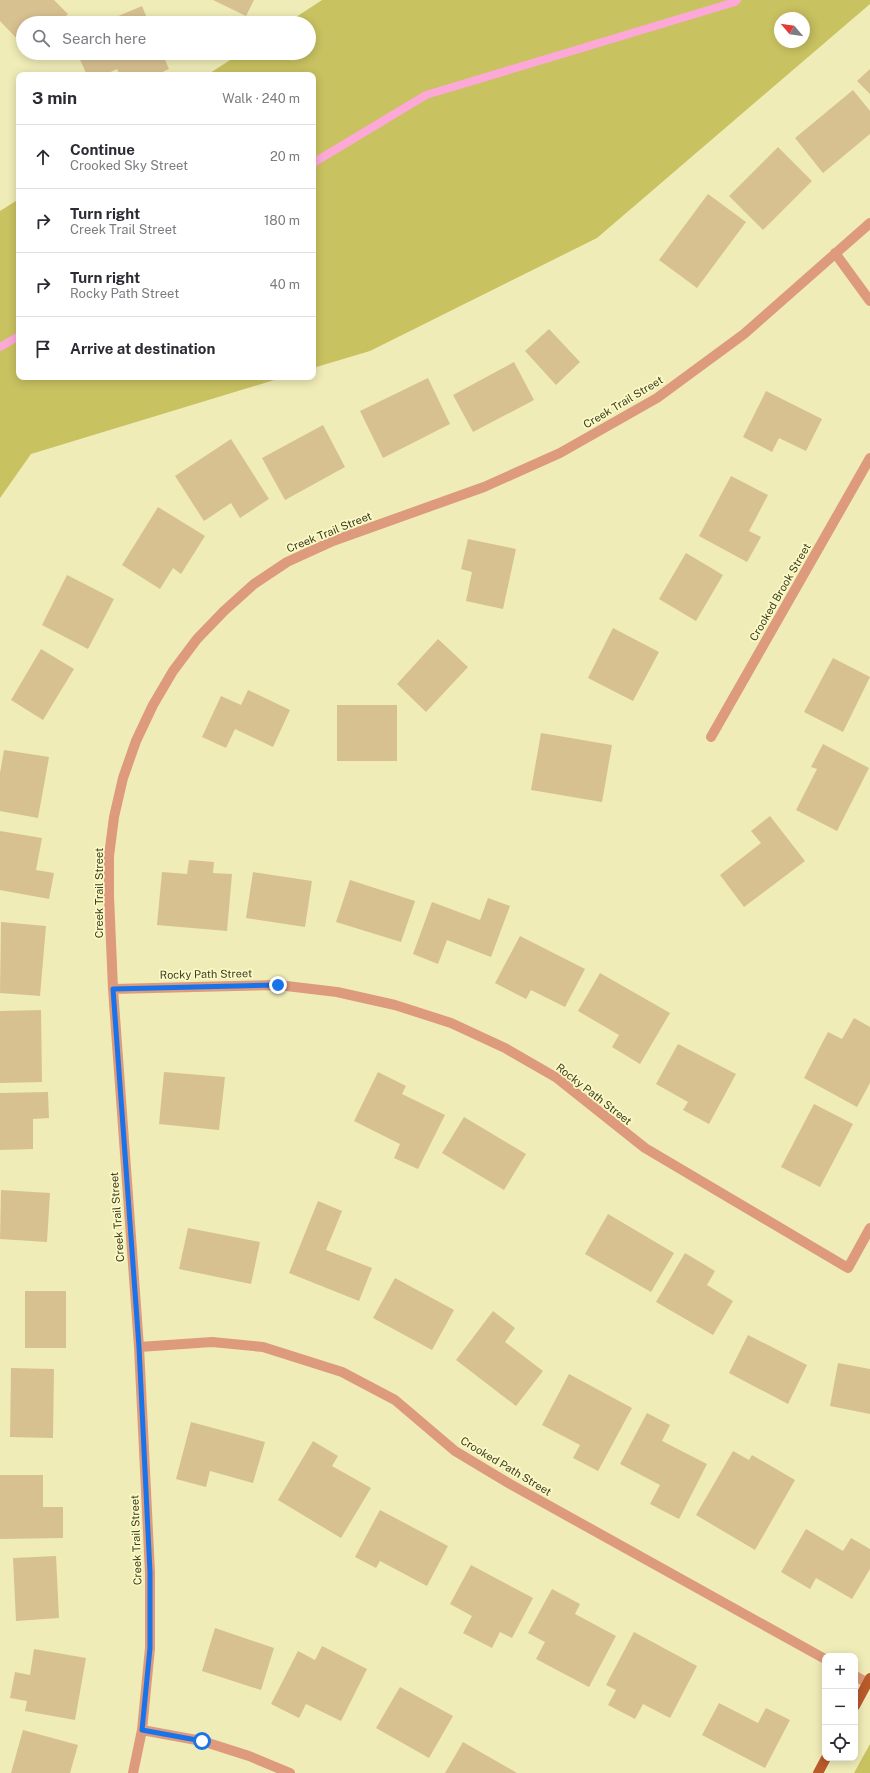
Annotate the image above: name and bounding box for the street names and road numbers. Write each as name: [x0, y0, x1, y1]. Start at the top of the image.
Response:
street label: Creek Trail Street: [581, 374, 665, 430]
street label: Creek Trail Street: [285, 510, 373, 554]
street label: Crooked Brook Street: [747, 541, 813, 643]
street label: Creek Trail Street: [93, 848, 105, 938]
street label: Rocky Path Street: [160, 967, 252, 981]
street label: Rocky Path Street: [554, 1061, 634, 1127]
street label: Creek Trail Street: [108, 1171, 126, 1263]
street label: Crooked Path Street: [458, 1434, 554, 1498]
street label: Creek Trail Street: [128, 1495, 144, 1585]

